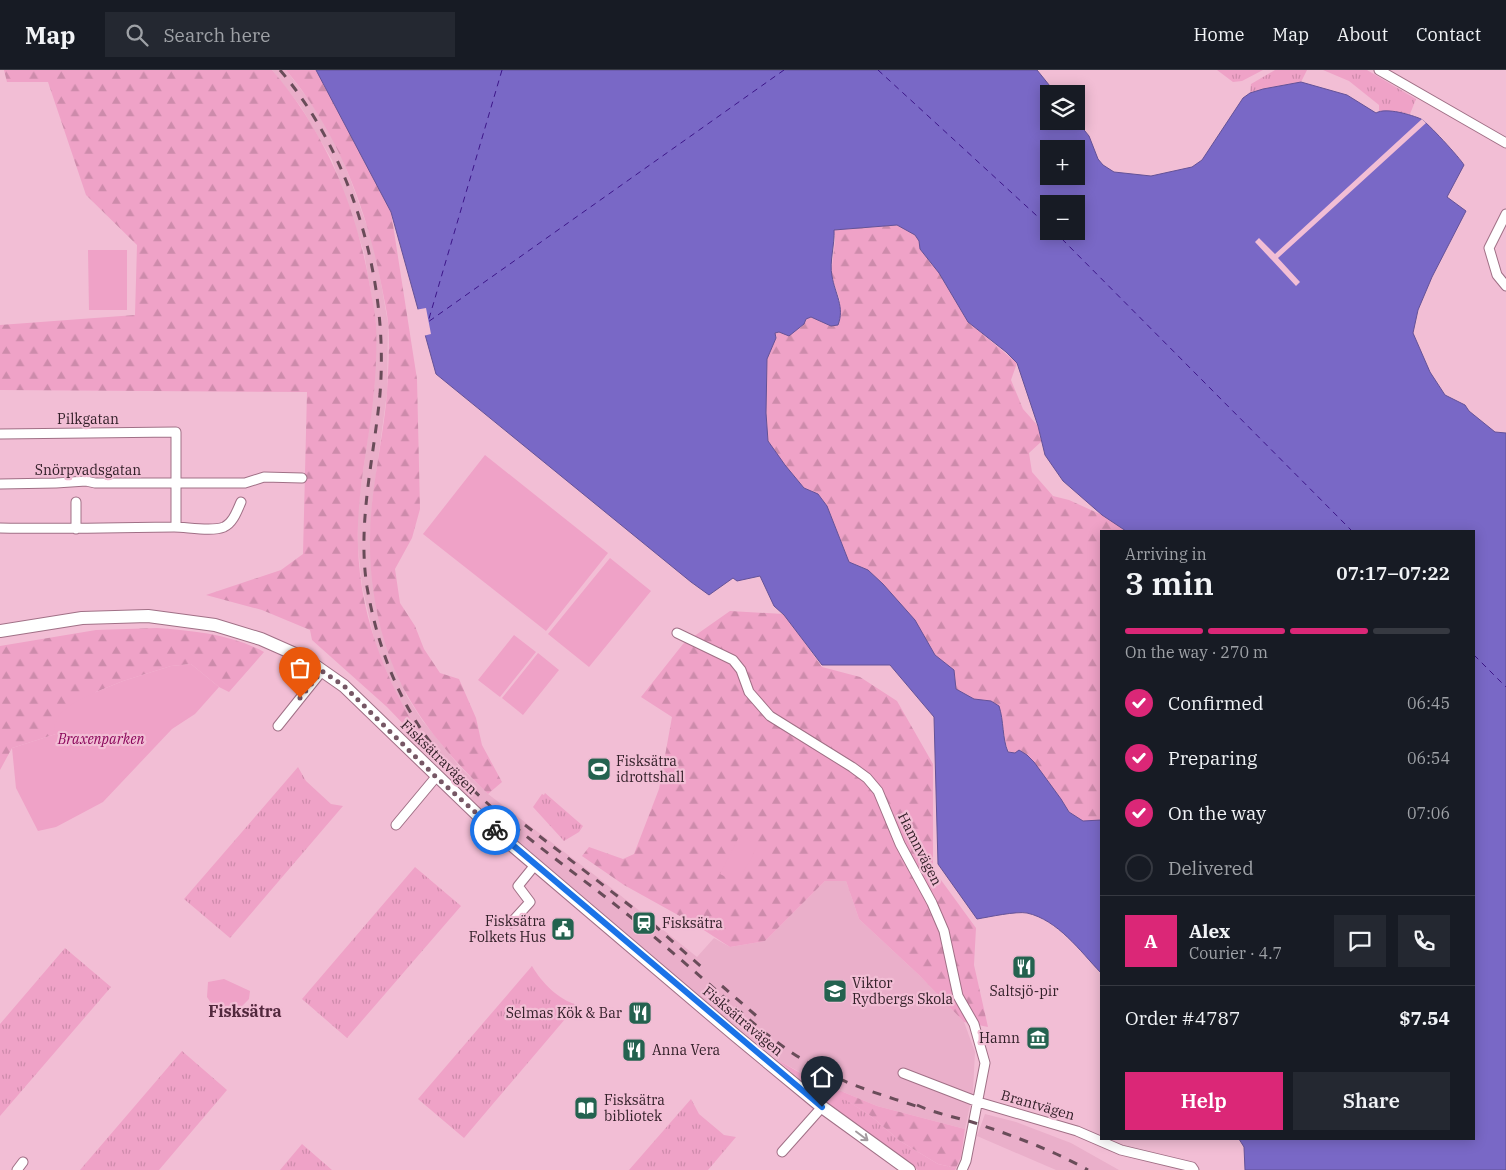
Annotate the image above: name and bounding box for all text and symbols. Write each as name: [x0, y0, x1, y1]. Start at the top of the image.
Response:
search box: [105, 12, 455, 57]
text: Map: [25, 19, 75, 51]
icon: search: [123, 21, 151, 49]
text: Search here: [163, 23, 270, 47]
text: Home: [1193, 23, 1245, 46]
text: Map: [1273, 23, 1309, 46]
text: About: [1337, 23, 1388, 46]
text: Contact: [1416, 23, 1481, 46]
map controls: [1040, 85, 1085, 240]
button: layers: [1040, 85, 1085, 130]
button: +: [1040, 140, 1085, 185]
button: −: [1040, 195, 1085, 240]
street label: Pilkgatan: [57, 410, 119, 428]
street label: Snörpvadsgatan: [35, 461, 141, 479]
text: Arriving in: [1125, 544, 1207, 564]
text: 07:17–07:22: [1336, 561, 1450, 585]
text: 3 min: [1125, 562, 1214, 604]
text: On the way · 270 m: [1125, 642, 1268, 662]
pin: [279, 647, 321, 698]
icon: bag: [286, 654, 314, 682]
icon: check: [1125, 689, 1153, 717]
text: Confirmed: [1168, 691, 1263, 715]
text: 06:45: [1407, 693, 1450, 713]
street label: Fisksätravägen: [397, 716, 481, 798]
park label: Braxenparken: [57, 730, 144, 748]
icon: check: [1125, 744, 1153, 772]
text: Preparing: [1168, 746, 1257, 770]
text: 06:54: [1407, 748, 1450, 768]
place label: Fisksätra idrottshall: [616, 752, 684, 786]
sports icon: Fisksätra idrottshall: [586, 756, 612, 782]
icon: check: [1125, 799, 1153, 827]
text: On the way: [1168, 801, 1266, 825]
text: 07:06: [1407, 803, 1450, 823]
courier: [470, 805, 520, 855]
street label: Hamnvägen: [894, 809, 946, 889]
icon: bike: [481, 816, 509, 844]
text: Delivered: [1168, 856, 1254, 880]
station icon: Fisksätra: [631, 910, 657, 936]
place label: Fisksätra Folkets Hus: [469, 912, 546, 946]
place label: Fisksätra: [662, 914, 723, 932]
button: chat: [1334, 915, 1386, 967]
button: phone: [1398, 915, 1450, 967]
public building icon: Fisksätra Folkets Hus: [550, 916, 576, 942]
text: Alex: [1189, 919, 1230, 943]
text: A: [1144, 929, 1158, 953]
text: Courier · 4.7: [1189, 943, 1282, 963]
restaurant icon: Saltsjö-pir: [1011, 954, 1037, 980]
place label: Viktor Rydbergs Skola: [852, 974, 953, 1008]
school or university icon: Viktor Rydbergs Skola: [822, 978, 848, 1004]
street label: Fisksätravägen: [699, 982, 787, 1060]
place label: Saltsjö-pir: [990, 982, 1059, 1000]
restaurant icon: Selmas Kök & Bar: [627, 1000, 653, 1026]
district label: Fisksätra: [208, 1001, 282, 1021]
place label: Selmas Kök & Bar: [506, 1004, 623, 1022]
text: Order #4787: [1125, 1006, 1240, 1030]
text: $7.54: [1399, 1006, 1450, 1030]
museum icon: Hamn: [1025, 1025, 1051, 1051]
place label: Hamn: [979, 1029, 1020, 1047]
restaurant icon: Anna Vera: [621, 1037, 647, 1063]
place label: Anna Vera: [652, 1041, 721, 1059]
pin: [801, 1056, 843, 1107]
icon: home: [808, 1063, 836, 1091]
button: Help: [1125, 1072, 1283, 1130]
button: Share: [1293, 1072, 1450, 1130]
street label: Brantvägen: [999, 1086, 1077, 1124]
place label: Fisksätra bibliotek: [604, 1091, 665, 1125]
library icon: Fisksätra bibliotek: [573, 1095, 599, 1121]
one-way arrow: [855, 1131, 869, 1141]

